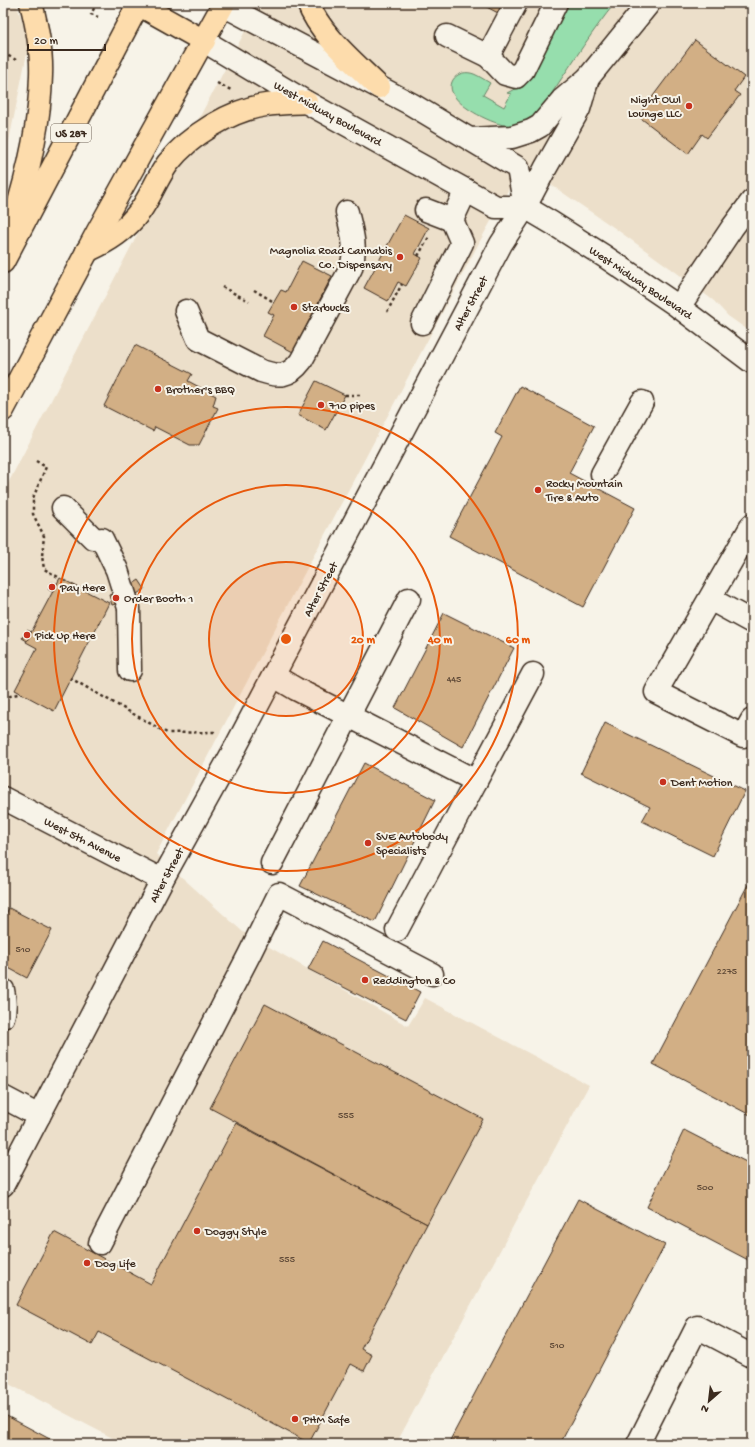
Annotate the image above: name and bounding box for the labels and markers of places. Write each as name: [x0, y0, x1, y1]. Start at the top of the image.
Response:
place label: Night Owl Lounge LLC: [628, 94, 682, 122]
marker: Night Owl Lounge LLC: [684, 101, 694, 111]
place label: Magnolia Road Cannabis Co. Dispensary: [270, 245, 393, 273]
marker: Magnolia Road Cannabis Co. Dispensary: [395, 252, 405, 262]
marker: Starbucks: [289, 302, 299, 312]
place label: Starbucks: [302, 302, 350, 316]
marker: Brother's BBQ: [153, 384, 163, 394]
place label: Brother's BBQ: [165, 384, 235, 398]
marker: 710 pipes: [316, 400, 326, 410]
place label: 710 pipes: [328, 400, 375, 414]
place label: Rocky Mountain Tire & Auto: [545, 478, 623, 506]
marker: Rocky Mountain Tire & Auto: [533, 485, 543, 495]
marker: Pay Here: [47, 582, 57, 592]
place label: Pay Here: [59, 582, 106, 596]
marker: Order Booth 1: [111, 593, 121, 603]
place label: Order Booth 1: [124, 593, 194, 607]
marker: Pick Up Here: [22, 630, 32, 640]
place label: Pick Up Here: [34, 630, 96, 644]
centre of rings: [279, 632, 293, 646]
marker: Dent Motion: [658, 777, 668, 787]
place label: Dent Motion: [670, 777, 733, 791]
place label: SVE Autobody Specialists: [376, 831, 448, 859]
marker: SVE Autobody Specialists: [363, 838, 373, 848]
marker: Reddington & Co: [360, 975, 370, 985]
place label: Reddington & Co: [373, 975, 455, 989]
marker: Doggy Style: [192, 1226, 202, 1236]
place label: Doggy Style: [204, 1226, 267, 1240]
marker: Dog Life: [82, 1258, 92, 1268]
place label: Dog Life: [94, 1258, 136, 1272]
marker: PHM Safe: [290, 1414, 300, 1424]
place label: PHM Safe: [302, 1414, 351, 1428]

